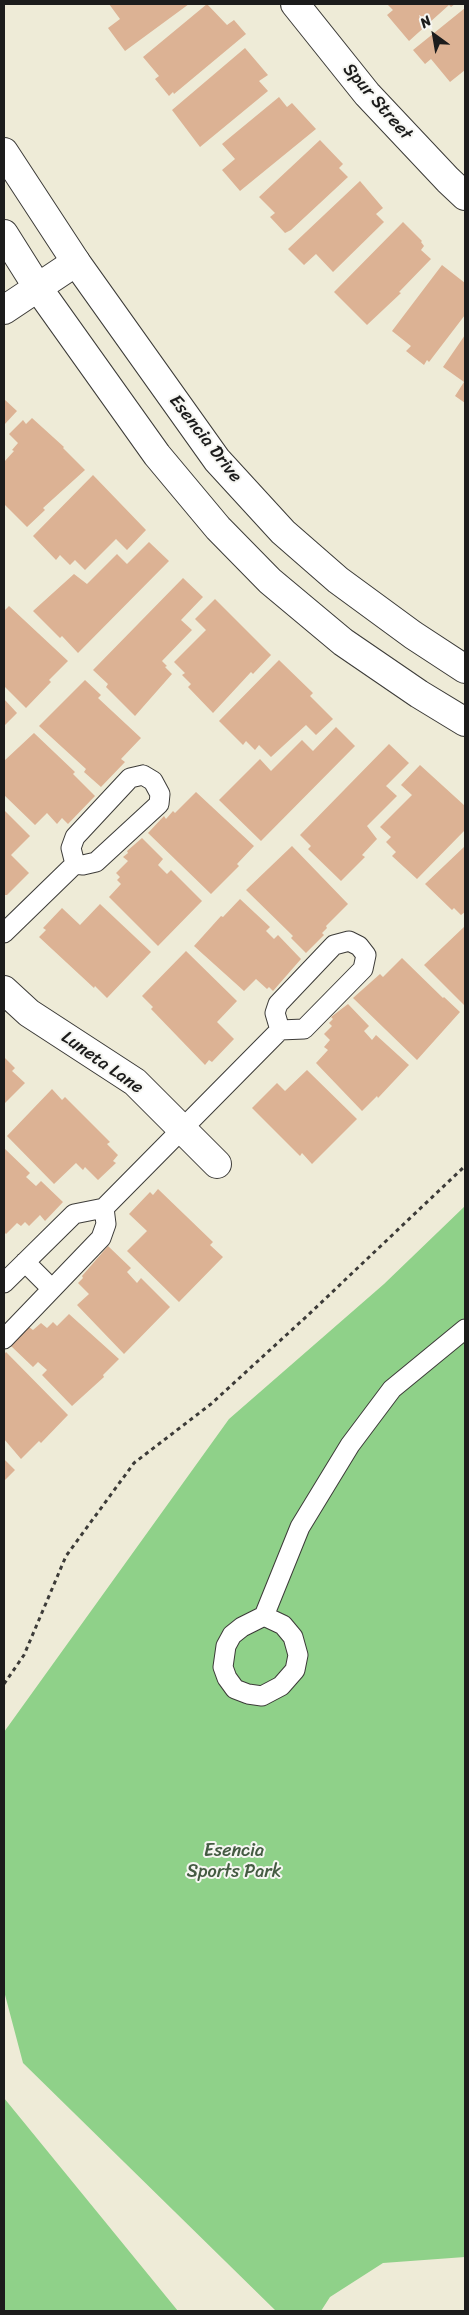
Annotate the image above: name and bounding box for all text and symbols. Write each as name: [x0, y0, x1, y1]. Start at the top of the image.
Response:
text: N: [415, 9, 437, 35]
north arrow: [409, 10, 459, 60]
street label: Spur Street: [338, 59, 416, 145]
street label: Esencia Drive: [164, 391, 246, 487]
street label: Luneta Lane: [57, 1027, 147, 1099]
park label: Esencia Sports Park: [187, 1840, 281, 1882]

